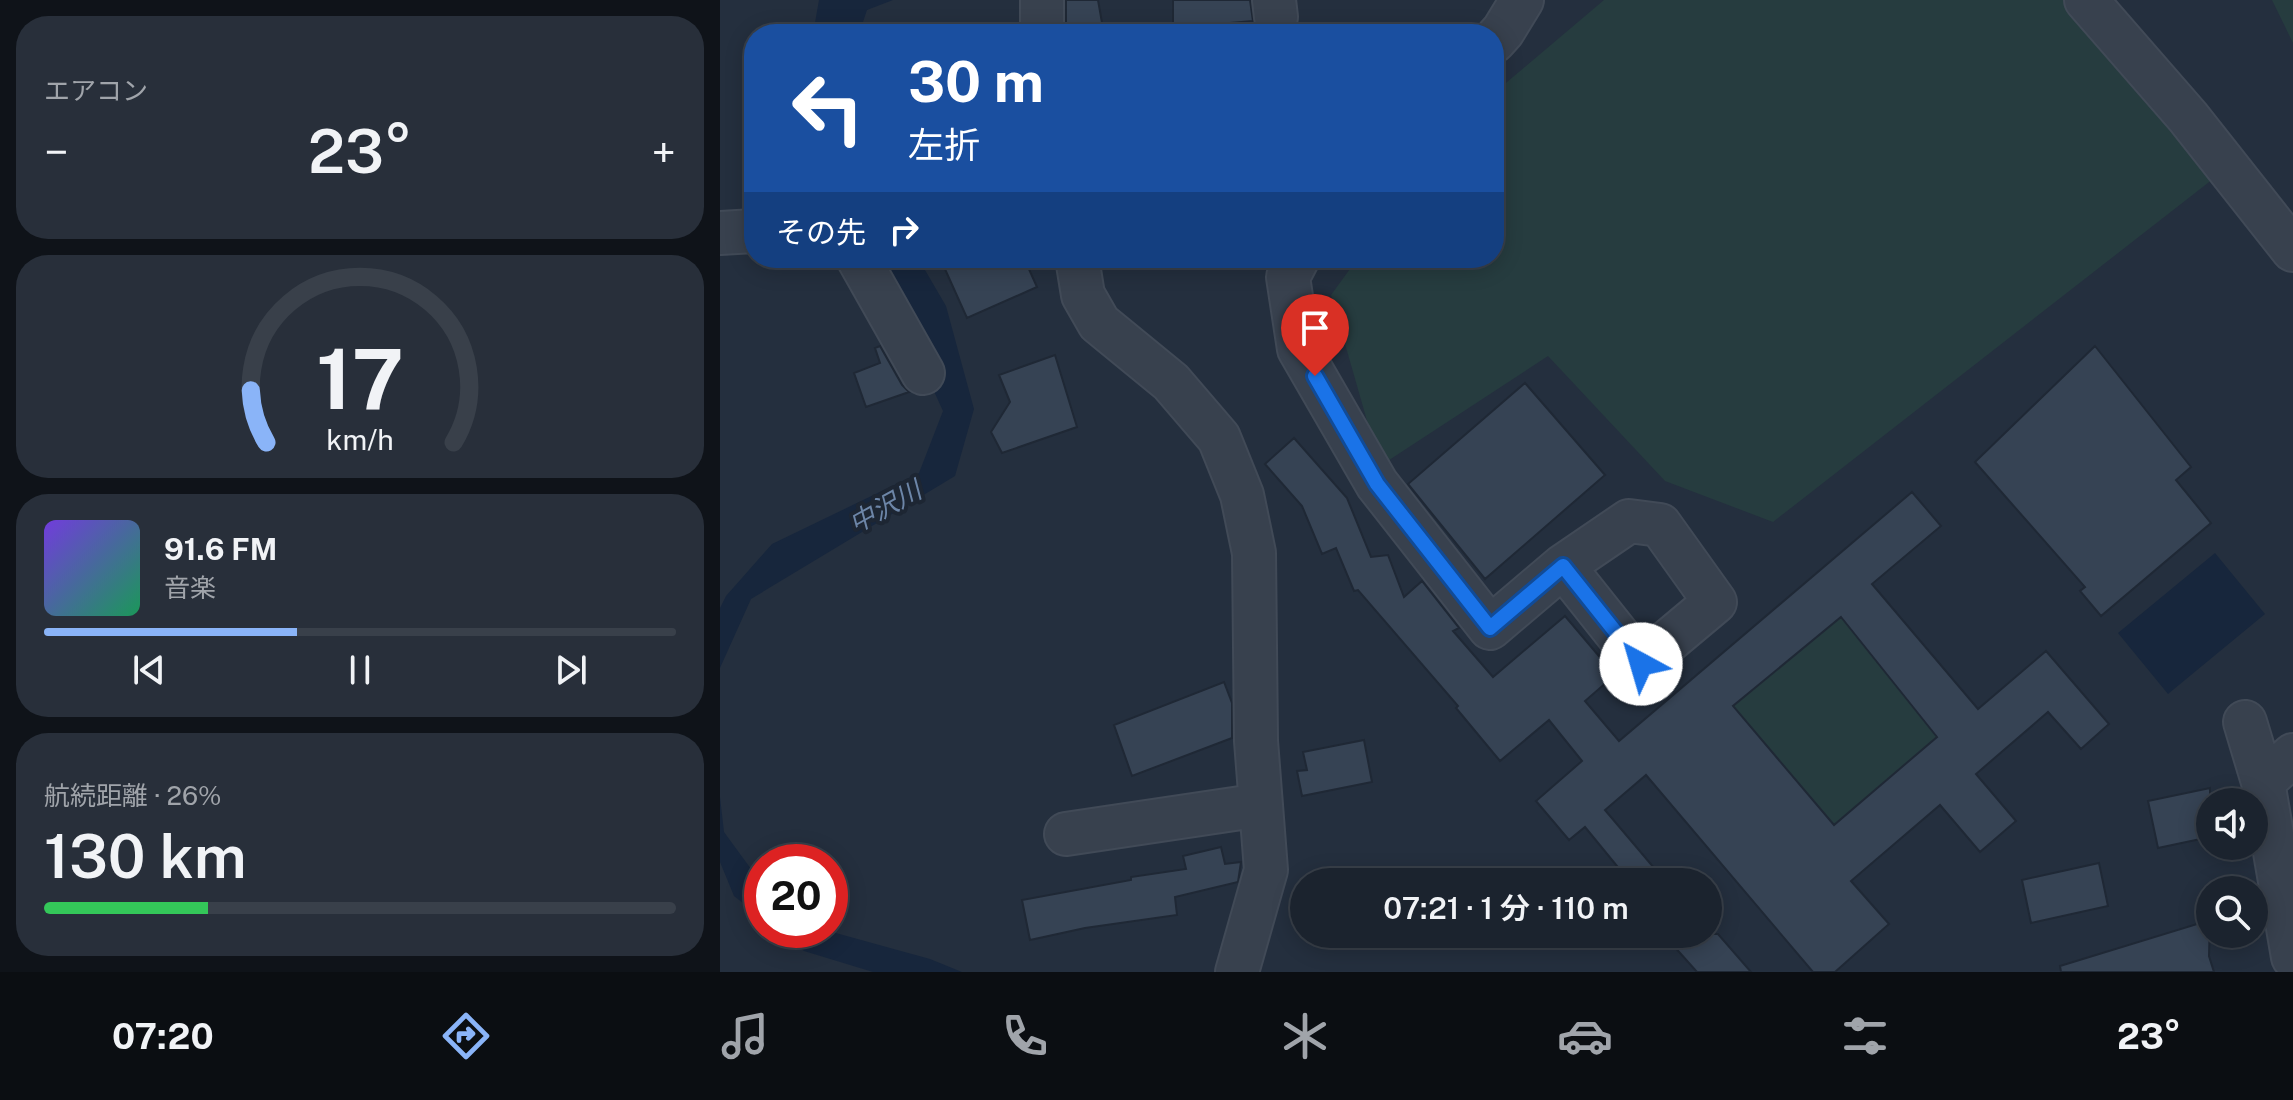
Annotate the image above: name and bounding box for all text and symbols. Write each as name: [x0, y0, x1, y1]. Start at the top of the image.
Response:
text: 30 m: [908, 49, 1044, 115]
icon: left: [776, 56, 880, 160]
text: エアコン: [44, 75, 148, 106]
text: 23°: [308, 116, 412, 187]
text: 左折: [908, 124, 980, 166]
text: −: [44, 126, 68, 178]
text: +: [652, 126, 676, 178]
icon: right: [882, 208, 926, 252]
text: その先: [776, 214, 866, 250]
pin: [1281, 294, 1349, 376]
icon: arrive: [1293, 306, 1337, 350]
text: 17: [316, 329, 404, 427]
text: km/h: [326, 423, 394, 456]
water label: 中沢川: [843, 473, 929, 539]
text: 91.6 FM: [164, 531, 277, 567]
text: 音楽: [164, 572, 216, 603]
position arrow: [1599, 622, 1683, 706]
icon: previous: [127, 648, 171, 692]
icon: pause: [338, 648, 382, 692]
icon: next: [549, 648, 593, 692]
text: 航続距離 · 26%: [44, 780, 222, 811]
map controls: [2196, 788, 2268, 948]
button: sound: [2196, 788, 2268, 860]
text: 130 km: [44, 821, 247, 892]
speed limit sign: 20: [744, 844, 848, 948]
button: search: [2196, 876, 2268, 948]
text: 07:21 · 1 分 · 110 m: [1383, 890, 1629, 926]
icon: directions: [438, 1008, 494, 1064]
icon: music: [717, 1008, 773, 1064]
icon: phone: [997, 1008, 1053, 1064]
icon: climate: [1277, 1008, 1333, 1064]
icon: car: [1557, 1008, 1613, 1064]
icon: filters: [1837, 1008, 1893, 1064]
text: 07:20: [112, 1015, 214, 1057]
text: 23°: [2117, 1015, 2181, 1057]

